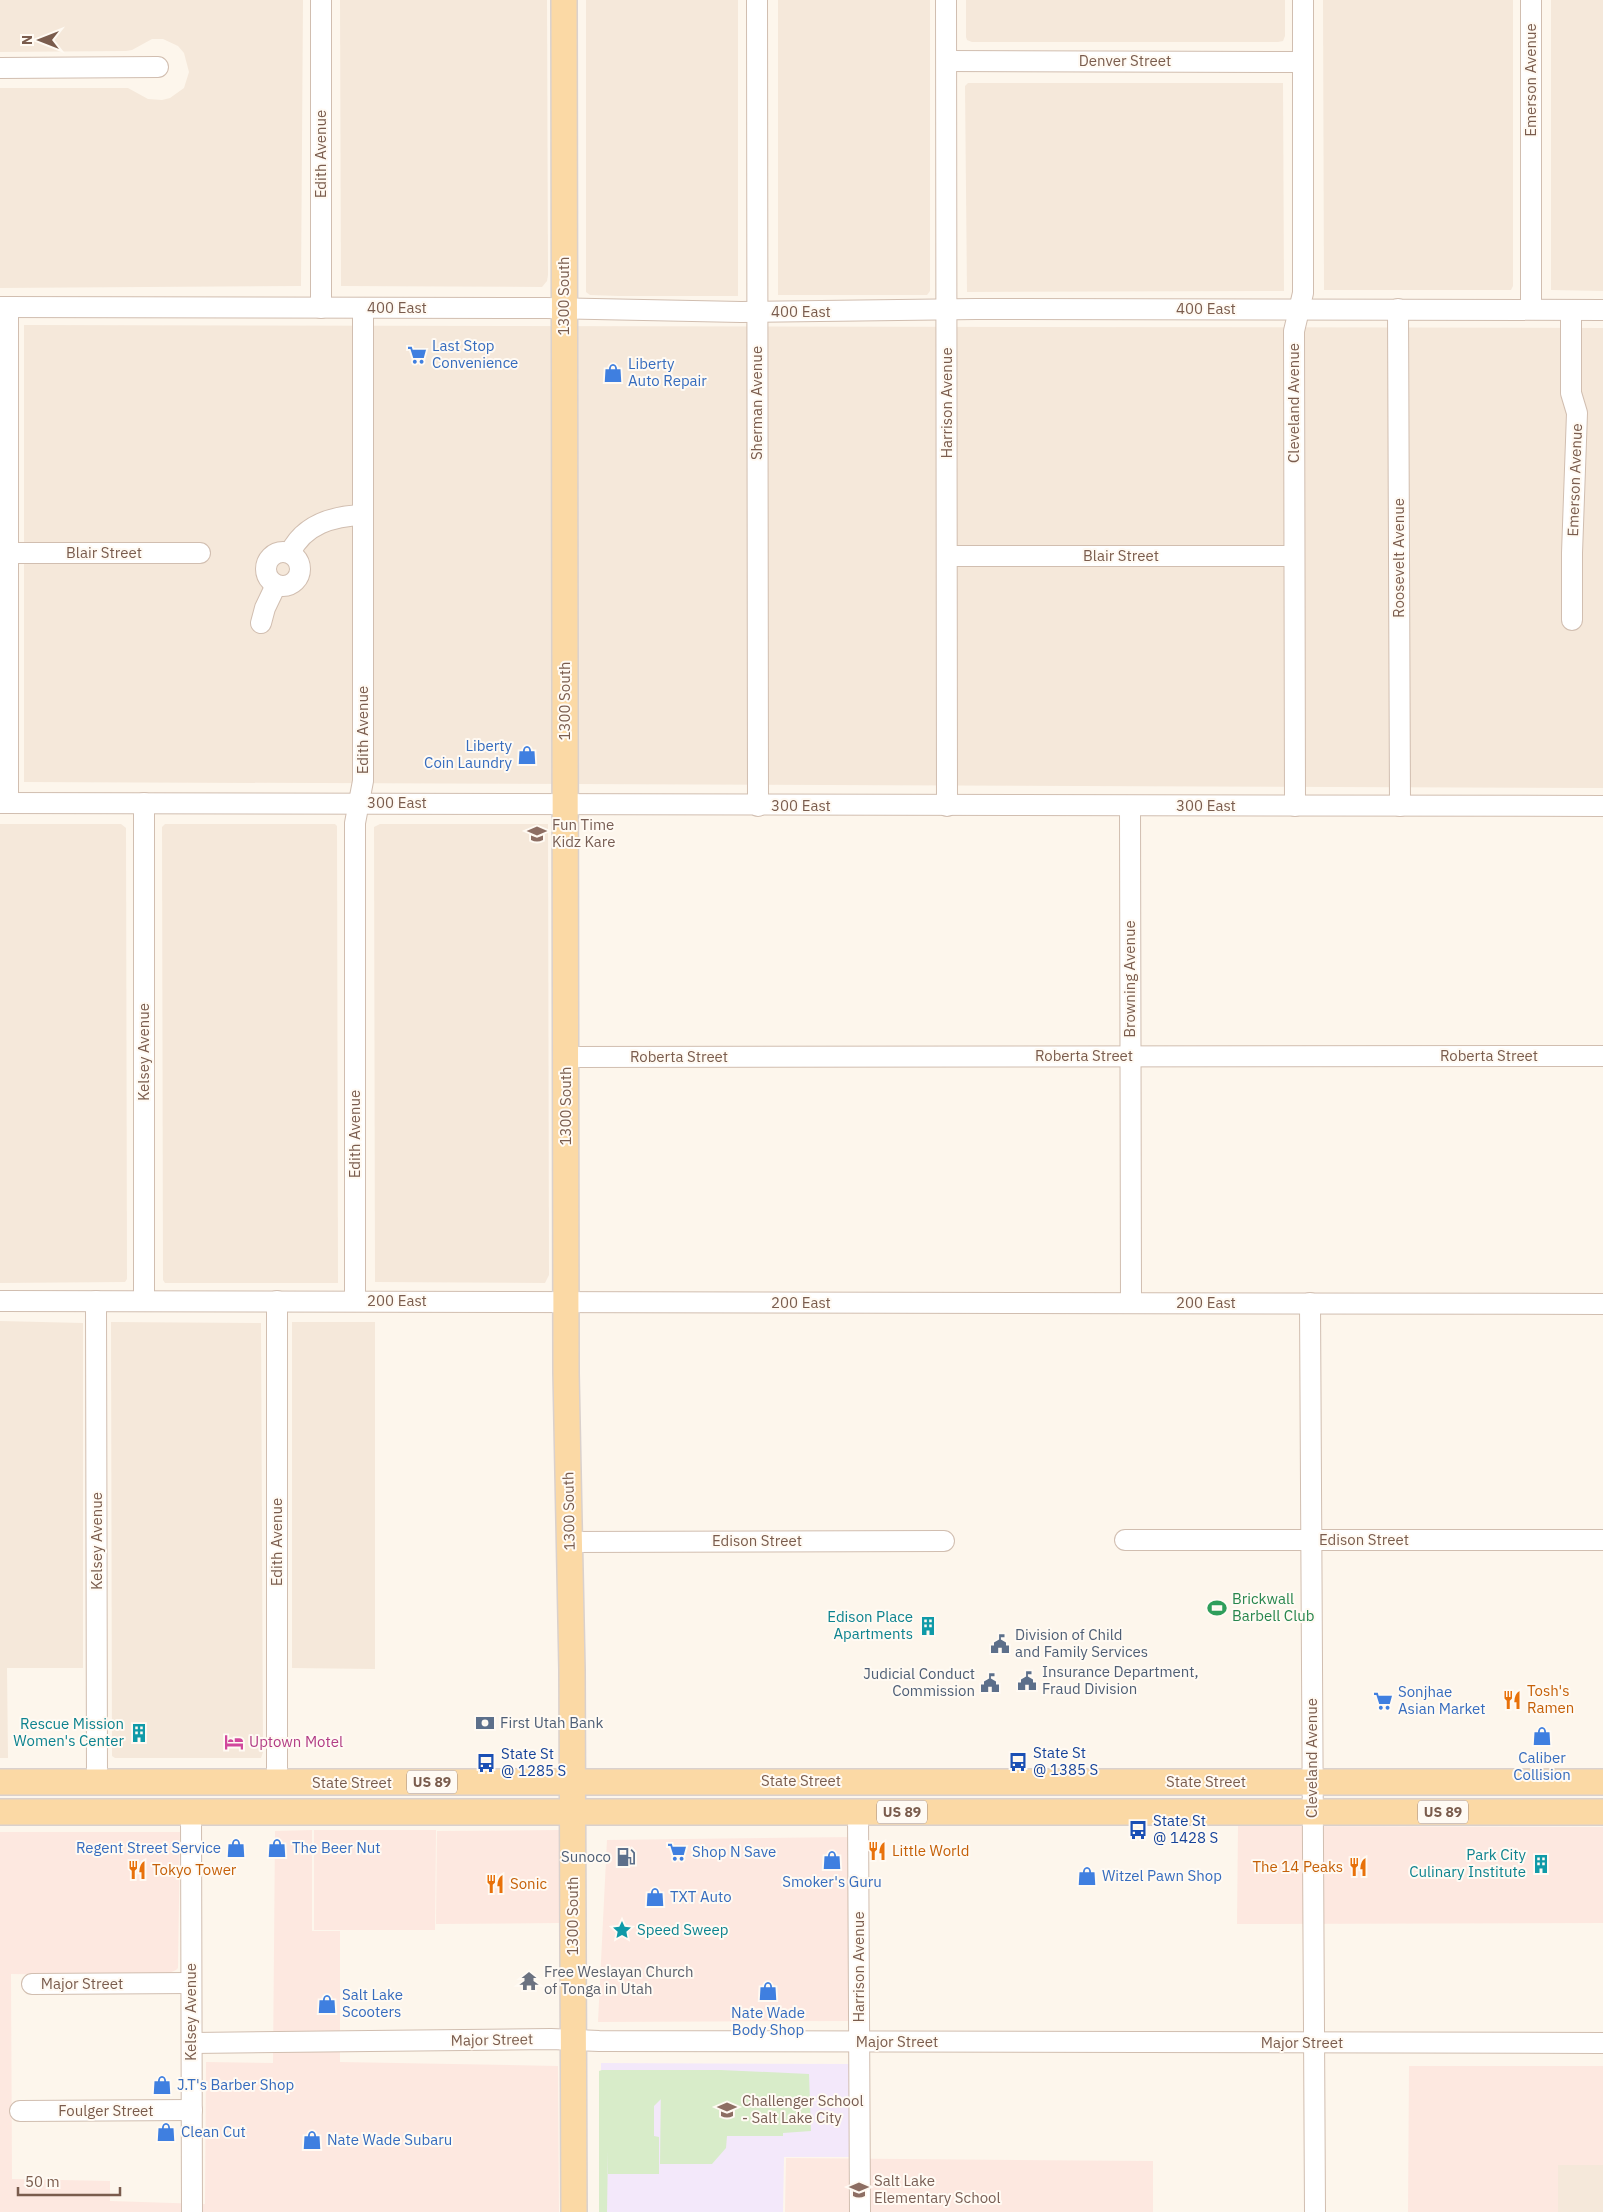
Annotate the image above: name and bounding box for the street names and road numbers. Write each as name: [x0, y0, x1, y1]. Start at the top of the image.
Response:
street label: Emerson Avenue: [1521, 23, 1540, 137]
street label: Denver Street: [1079, 51, 1171, 70]
street label: Edith Avenue: [311, 110, 330, 198]
street label: 1300 South: [554, 257, 573, 335]
street label: 400 East: [367, 298, 427, 317]
street label: 400 East: [1176, 299, 1236, 318]
street label: 400 East: [771, 302, 831, 321]
street label: Cleveland Avenue: [1284, 343, 1303, 463]
street label: Sherman Avenue: [747, 346, 766, 460]
street label: Harrison Avenue: [937, 347, 956, 459]
street label: Emerson Avenue: [1563, 423, 1586, 537]
street label: Roosevelt Avenue: [1389, 498, 1408, 618]
street label: Blair Street: [66, 543, 142, 562]
street label: Blair Street: [1083, 546, 1159, 565]
street label: 1300 South: [555, 662, 574, 740]
street label: Edith Avenue: [353, 686, 372, 774]
street label: 300 East: [367, 793, 427, 812]
street label: 300 East: [771, 796, 831, 815]
street label: 300 East: [1176, 796, 1236, 815]
street label: Browning Avenue: [1120, 920, 1139, 1038]
street label: Kelsey Avenue: [134, 1003, 153, 1101]
street label: Roberta Street: [1035, 1046, 1133, 1065]
street label: Roberta Street: [1440, 1046, 1538, 1065]
street label: Roberta Street: [630, 1047, 728, 1066]
street label: 1300 South: [556, 1067, 575, 1145]
street label: Edith Avenue: [345, 1090, 364, 1178]
street label: 200 East: [367, 1291, 427, 1310]
street label: 200 East: [771, 1293, 831, 1312]
street label: 200 East: [1176, 1293, 1236, 1312]
street label: 1300 South: [558, 1471, 579, 1551]
street label: Kelsey Avenue: [87, 1492, 106, 1590]
street label: Edith Avenue: [267, 1498, 286, 1586]
street label: Edison Street: [1319, 1530, 1409, 1549]
street label: Edison Street: [712, 1531, 802, 1550]
street label: Cleveland Avenue: [1302, 1698, 1321, 1818]
road number: US 89: [407, 1770, 457, 1794]
street label: State Street: [761, 1771, 841, 1790]
street label: State Street: [1166, 1772, 1246, 1791]
street label: State Street: [312, 1773, 392, 1792]
road number: US 89: [877, 1800, 927, 1824]
road number: US 89: [1418, 1800, 1468, 1824]
street label: 1300 South: [563, 1877, 582, 1955]
street label: Harrison Avenue: [849, 1911, 868, 2023]
street label: Kelsey Avenue: [181, 1963, 200, 2061]
street label: Major Street: [41, 1974, 123, 1993]
street label: Major Street: [451, 2029, 533, 2050]
street label: Major Street: [856, 2032, 938, 2051]
street label: Major Street: [1261, 2033, 1343, 2052]
street label: Foulger Street: [58, 2101, 154, 2120]

